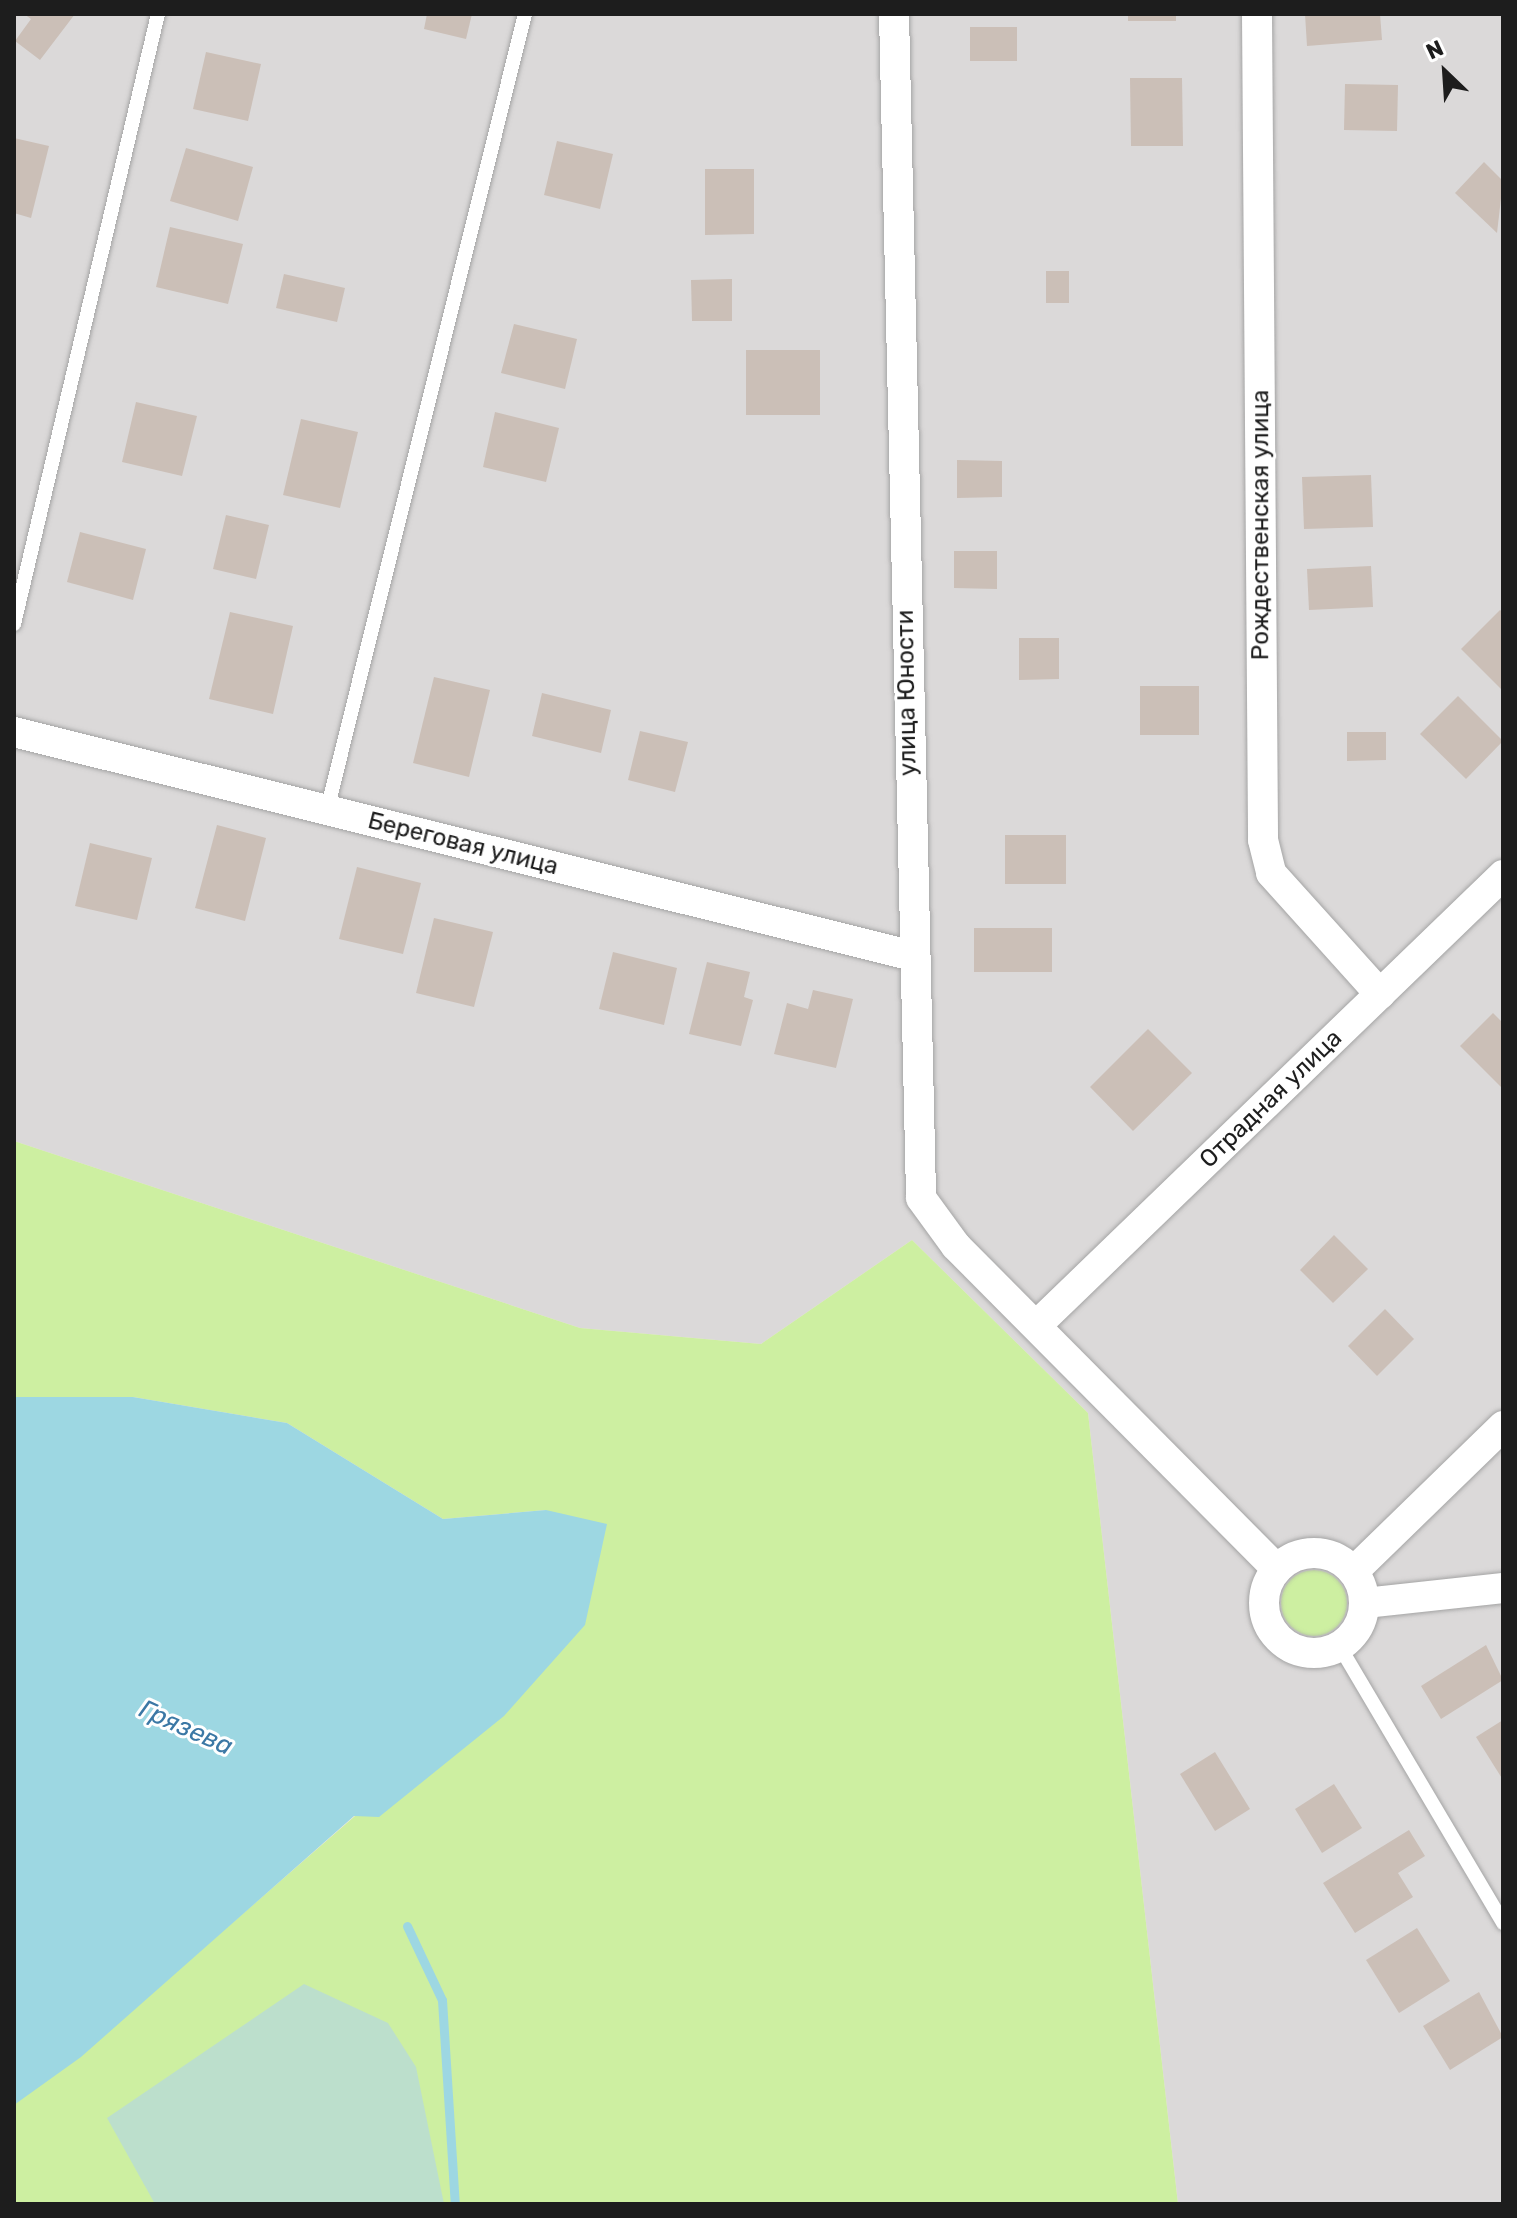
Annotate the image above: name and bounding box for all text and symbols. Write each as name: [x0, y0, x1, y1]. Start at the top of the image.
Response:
north arrow: [1405, 32, 1485, 112]
text: N: [1422, 34, 1448, 65]
street label: Рождественская улица: [1247, 390, 1275, 660]
street label: улица Юности: [891, 610, 923, 776]
street label: Береговая улица: [365, 806, 561, 882]
street label: Отрадная улица: [1194, 1024, 1348, 1174]
water label: Грязева: [134, 1694, 238, 1762]

